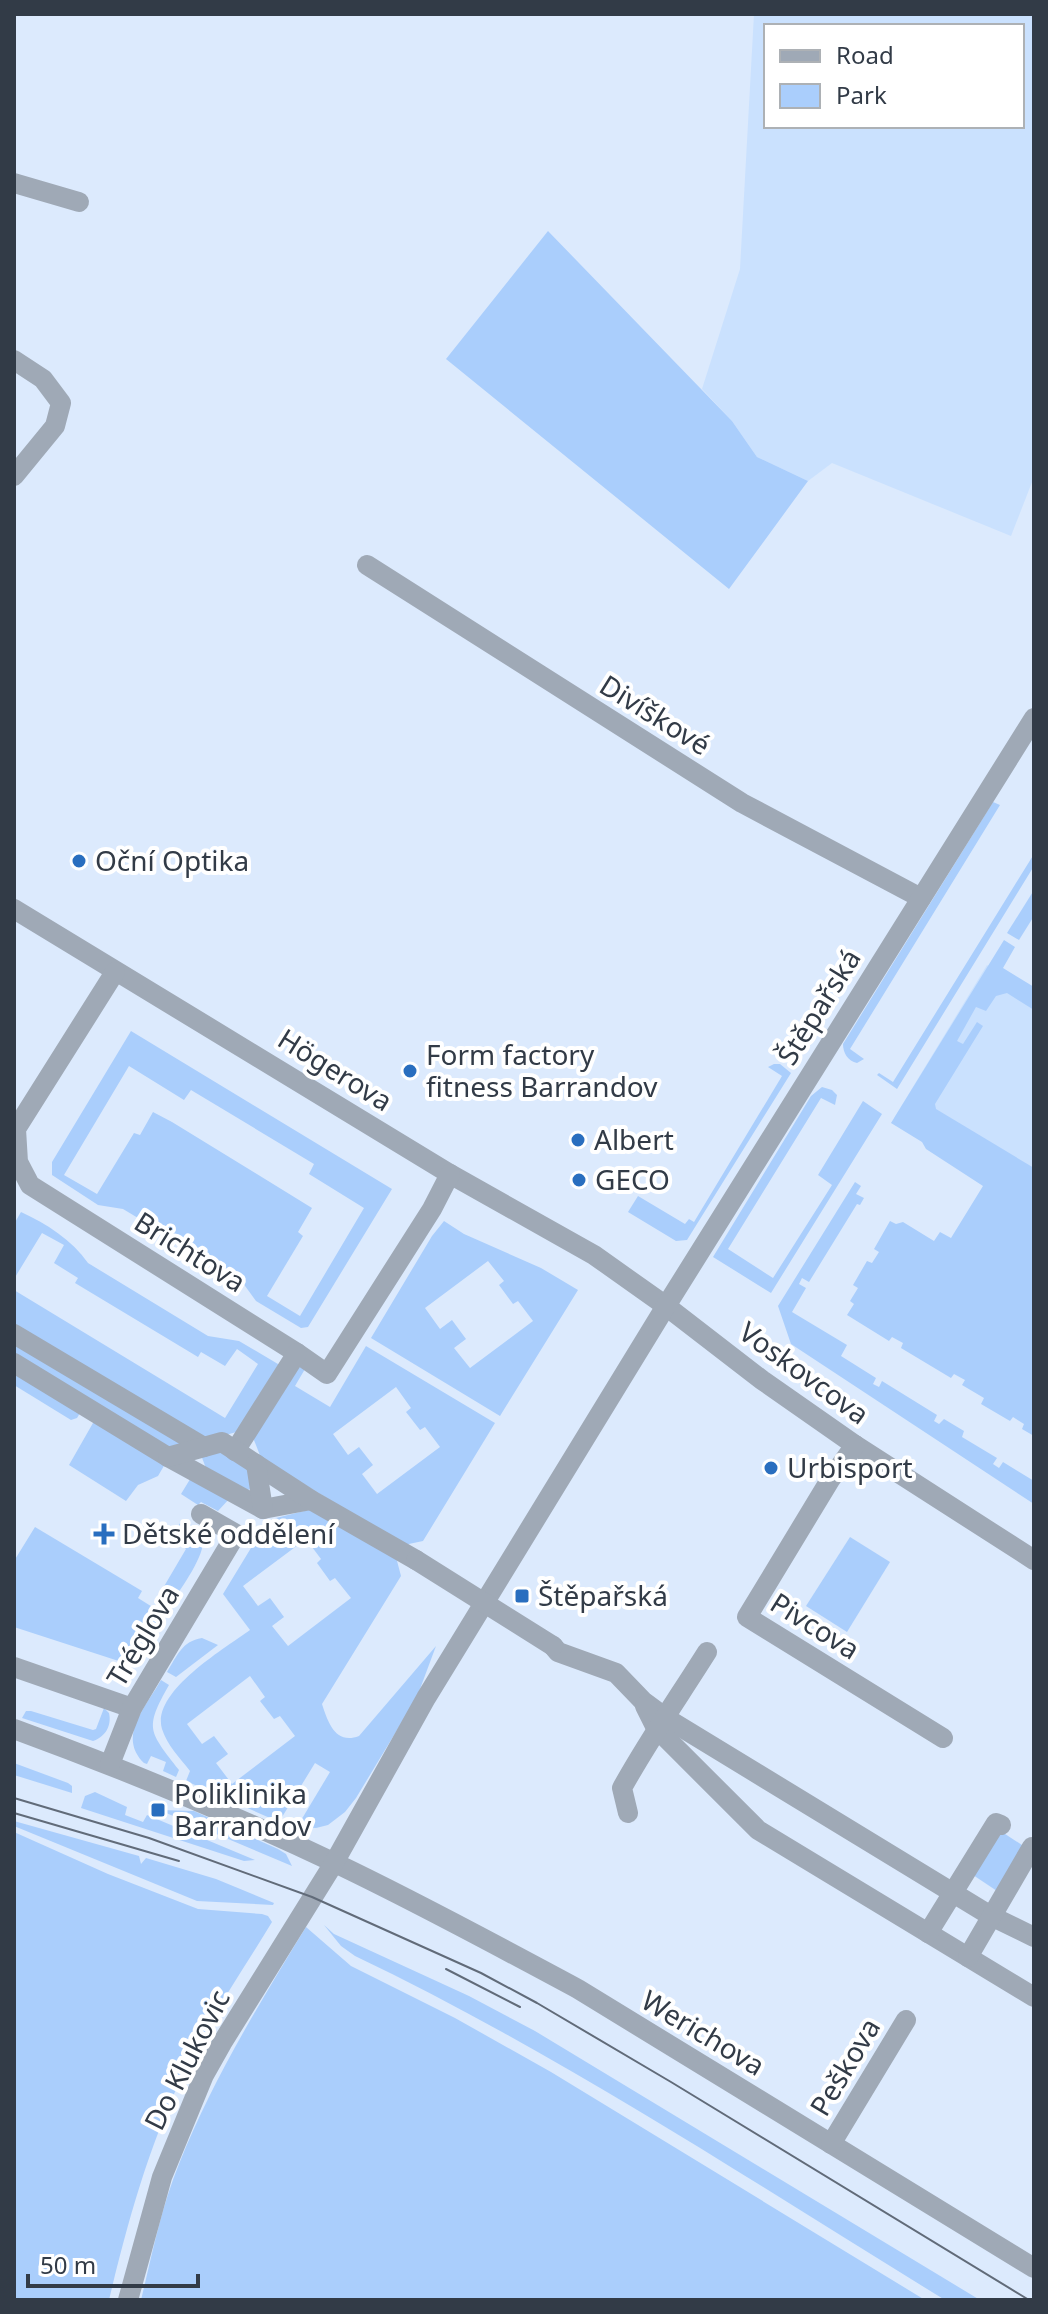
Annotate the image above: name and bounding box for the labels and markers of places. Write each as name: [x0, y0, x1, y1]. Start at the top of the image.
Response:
place label: Oční Optika: [95, 841, 249, 879]
marker: Oční Optika: [70, 852, 88, 870]
place label: Form factory fitness Barrandov: [426, 1035, 658, 1105]
marker: Form factory fitness Barrandov: [401, 1062, 419, 1080]
place label: Albert: [594, 1120, 674, 1158]
marker: Albert: [569, 1131, 587, 1149]
place label: GECO: [595, 1160, 670, 1198]
marker: GECO: [570, 1171, 588, 1189]
place label: Urbisport: [787, 1448, 913, 1486]
marker: Urbisport: [762, 1459, 780, 1477]
place label: Dětské oddělení: [122, 1514, 335, 1552]
marker: Dětské oddělení: [93, 1523, 115, 1545]
place label: Štěpařská: [538, 1576, 668, 1614]
marker: Štěpařská: [513, 1587, 531, 1605]
place label: Poliklinika Barrandov: [174, 1774, 312, 1844]
marker: Poliklinika Barrandov: [149, 1801, 167, 1819]

